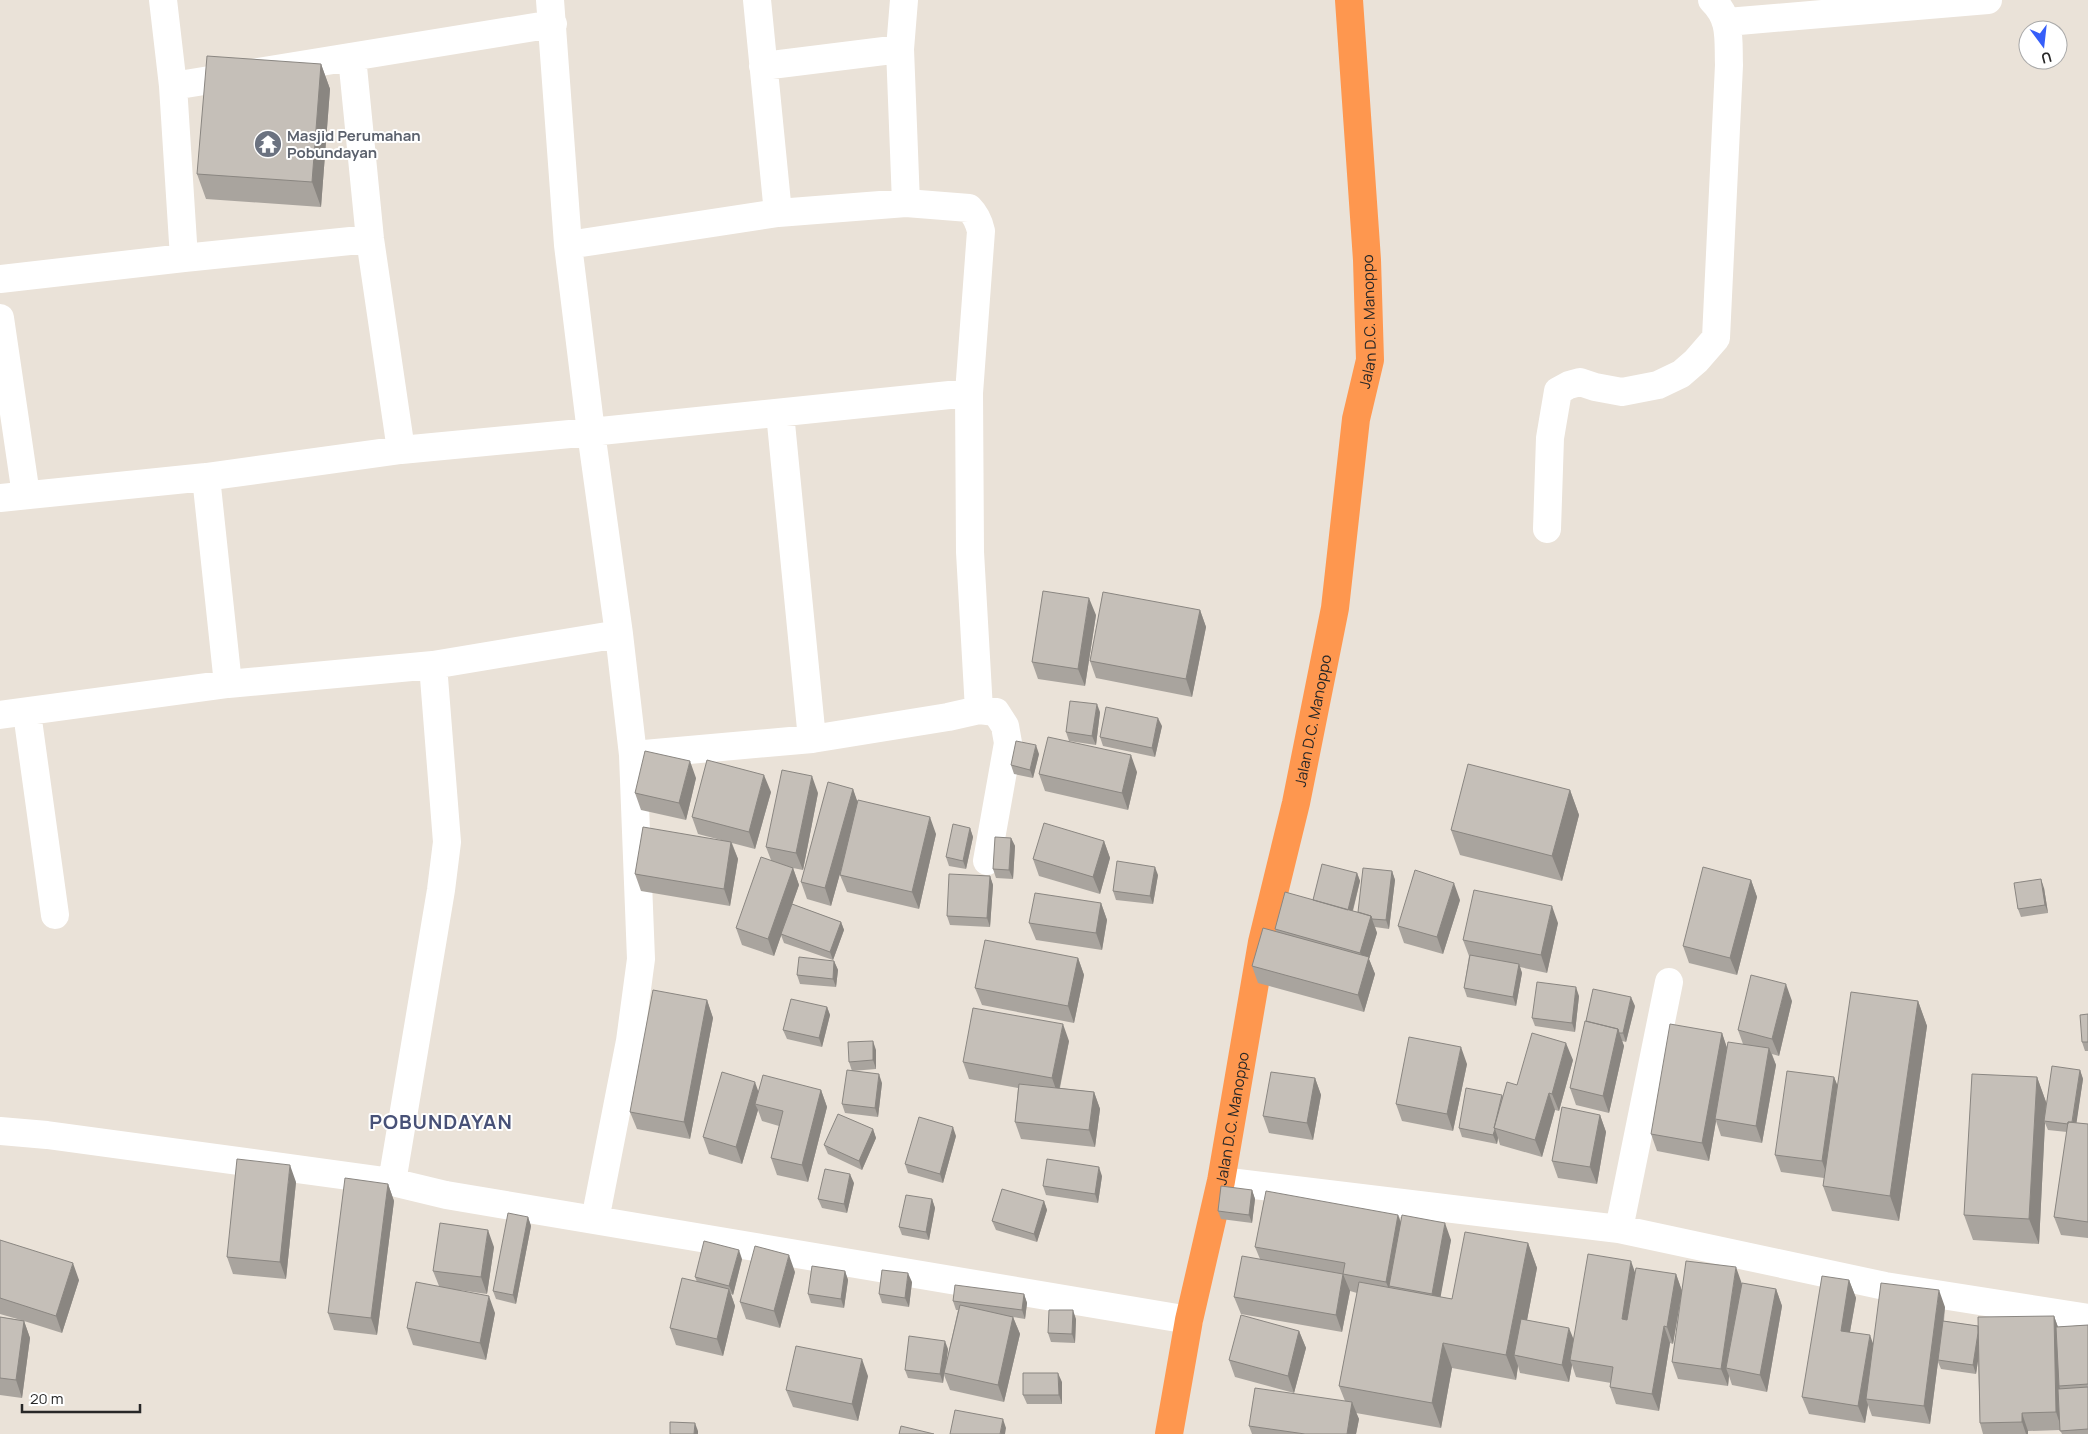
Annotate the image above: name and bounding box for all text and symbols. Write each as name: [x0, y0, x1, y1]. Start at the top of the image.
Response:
north arrow: [2018, 20, 2068, 70]
text: U: [2039, 48, 2054, 69]
place label: Masjid Perumahan Pobundayan: [287, 125, 421, 163]
temple icon: Masjid Perumahan Pobundayan: [253, 129, 283, 159]
street label: Jalan D.C. Manoppo: [1353, 254, 1381, 390]
street label: Jalan D.C. Manoppo: [1289, 653, 1336, 789]
street label: Jalan D.C. Manoppo: [1210, 1050, 1253, 1187]
district label: POBUNDAYAN: [369, 1108, 513, 1135]
scale bar: [22, 1382, 140, 1414]
text: 20 m: [30, 1388, 63, 1409]

